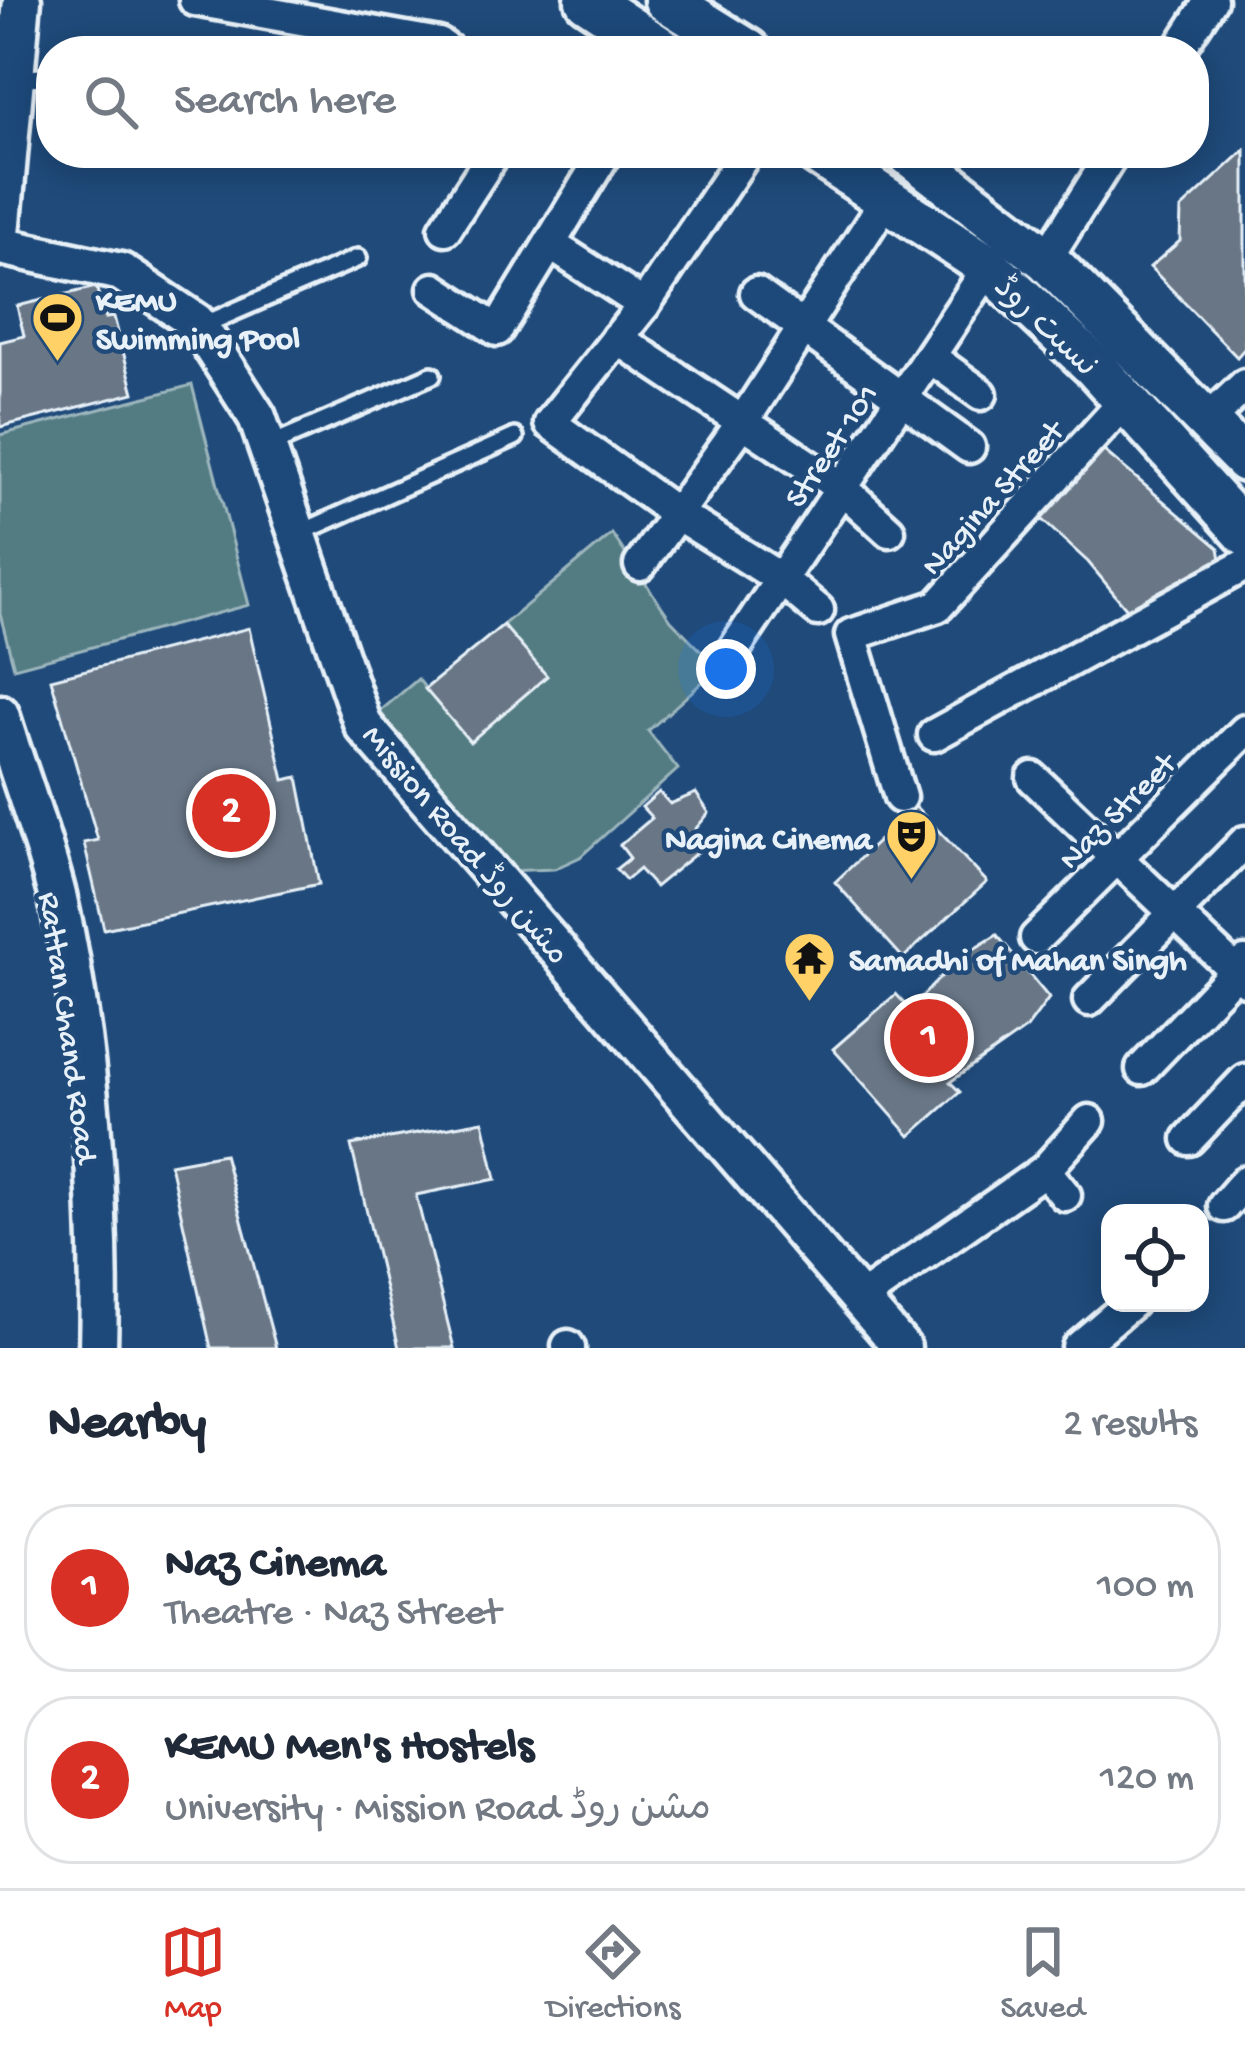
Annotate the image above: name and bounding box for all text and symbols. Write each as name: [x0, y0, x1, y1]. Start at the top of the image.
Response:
search box: [36, 36, 1209, 168]
icon: search: [78, 69, 144, 135]
text: Search here: [174, 76, 396, 129]
street label: نسبت روڈ: [984, 268, 1105, 387]
place label: KEMU Swimming Pool: [95, 285, 300, 361]
sports icon: KEMU Swimming Pool: [29, 289, 85, 363]
street label: Street 101: [779, 378, 889, 517]
street label: Nagina Street: [915, 413, 1076, 585]
your location: [696, 639, 756, 699]
street label: Mission Road مشن روڈ: [352, 718, 577, 975]
street label: Naz Street: [1053, 745, 1188, 880]
pin: 2: [192, 768, 270, 858]
theatre icon: Nagina Cinema: [883, 808, 939, 882]
place label: Nagina Cinema: [665, 823, 874, 861]
street label: Rattan Chand Road: [27, 890, 103, 1168]
temple icon: Samadhi of Mahan Singh: [782, 929, 838, 1003]
place label: Samadhi of Mahan Singh: [849, 944, 1187, 982]
pin: 1: [890, 993, 968, 1083]
map controls: [1101, 1204, 1209, 1312]
button: locate: [1101, 1204, 1209, 1312]
text: Nearby: [48, 1396, 206, 1456]
text: 2 results: [1063, 1403, 1197, 1449]
text: Naz Cinema: [165, 1539, 386, 1592]
text: 1: [82, 1565, 98, 1611]
text: 100 m: [1097, 1565, 1194, 1611]
text: Theatre · Naz Street: [165, 1592, 501, 1638]
text: KEMU Men's Hostels: [165, 1722, 534, 1775]
text: 2: [80, 1757, 100, 1803]
text: 120 m: [1100, 1757, 1194, 1803]
text: University · Mission Road مشن روڈ: [165, 1788, 711, 1834]
tab: Map: [160, 1919, 226, 2029]
tab: Directions: [546, 1919, 680, 2029]
tab: Saved: [1000, 1919, 1085, 2029]

